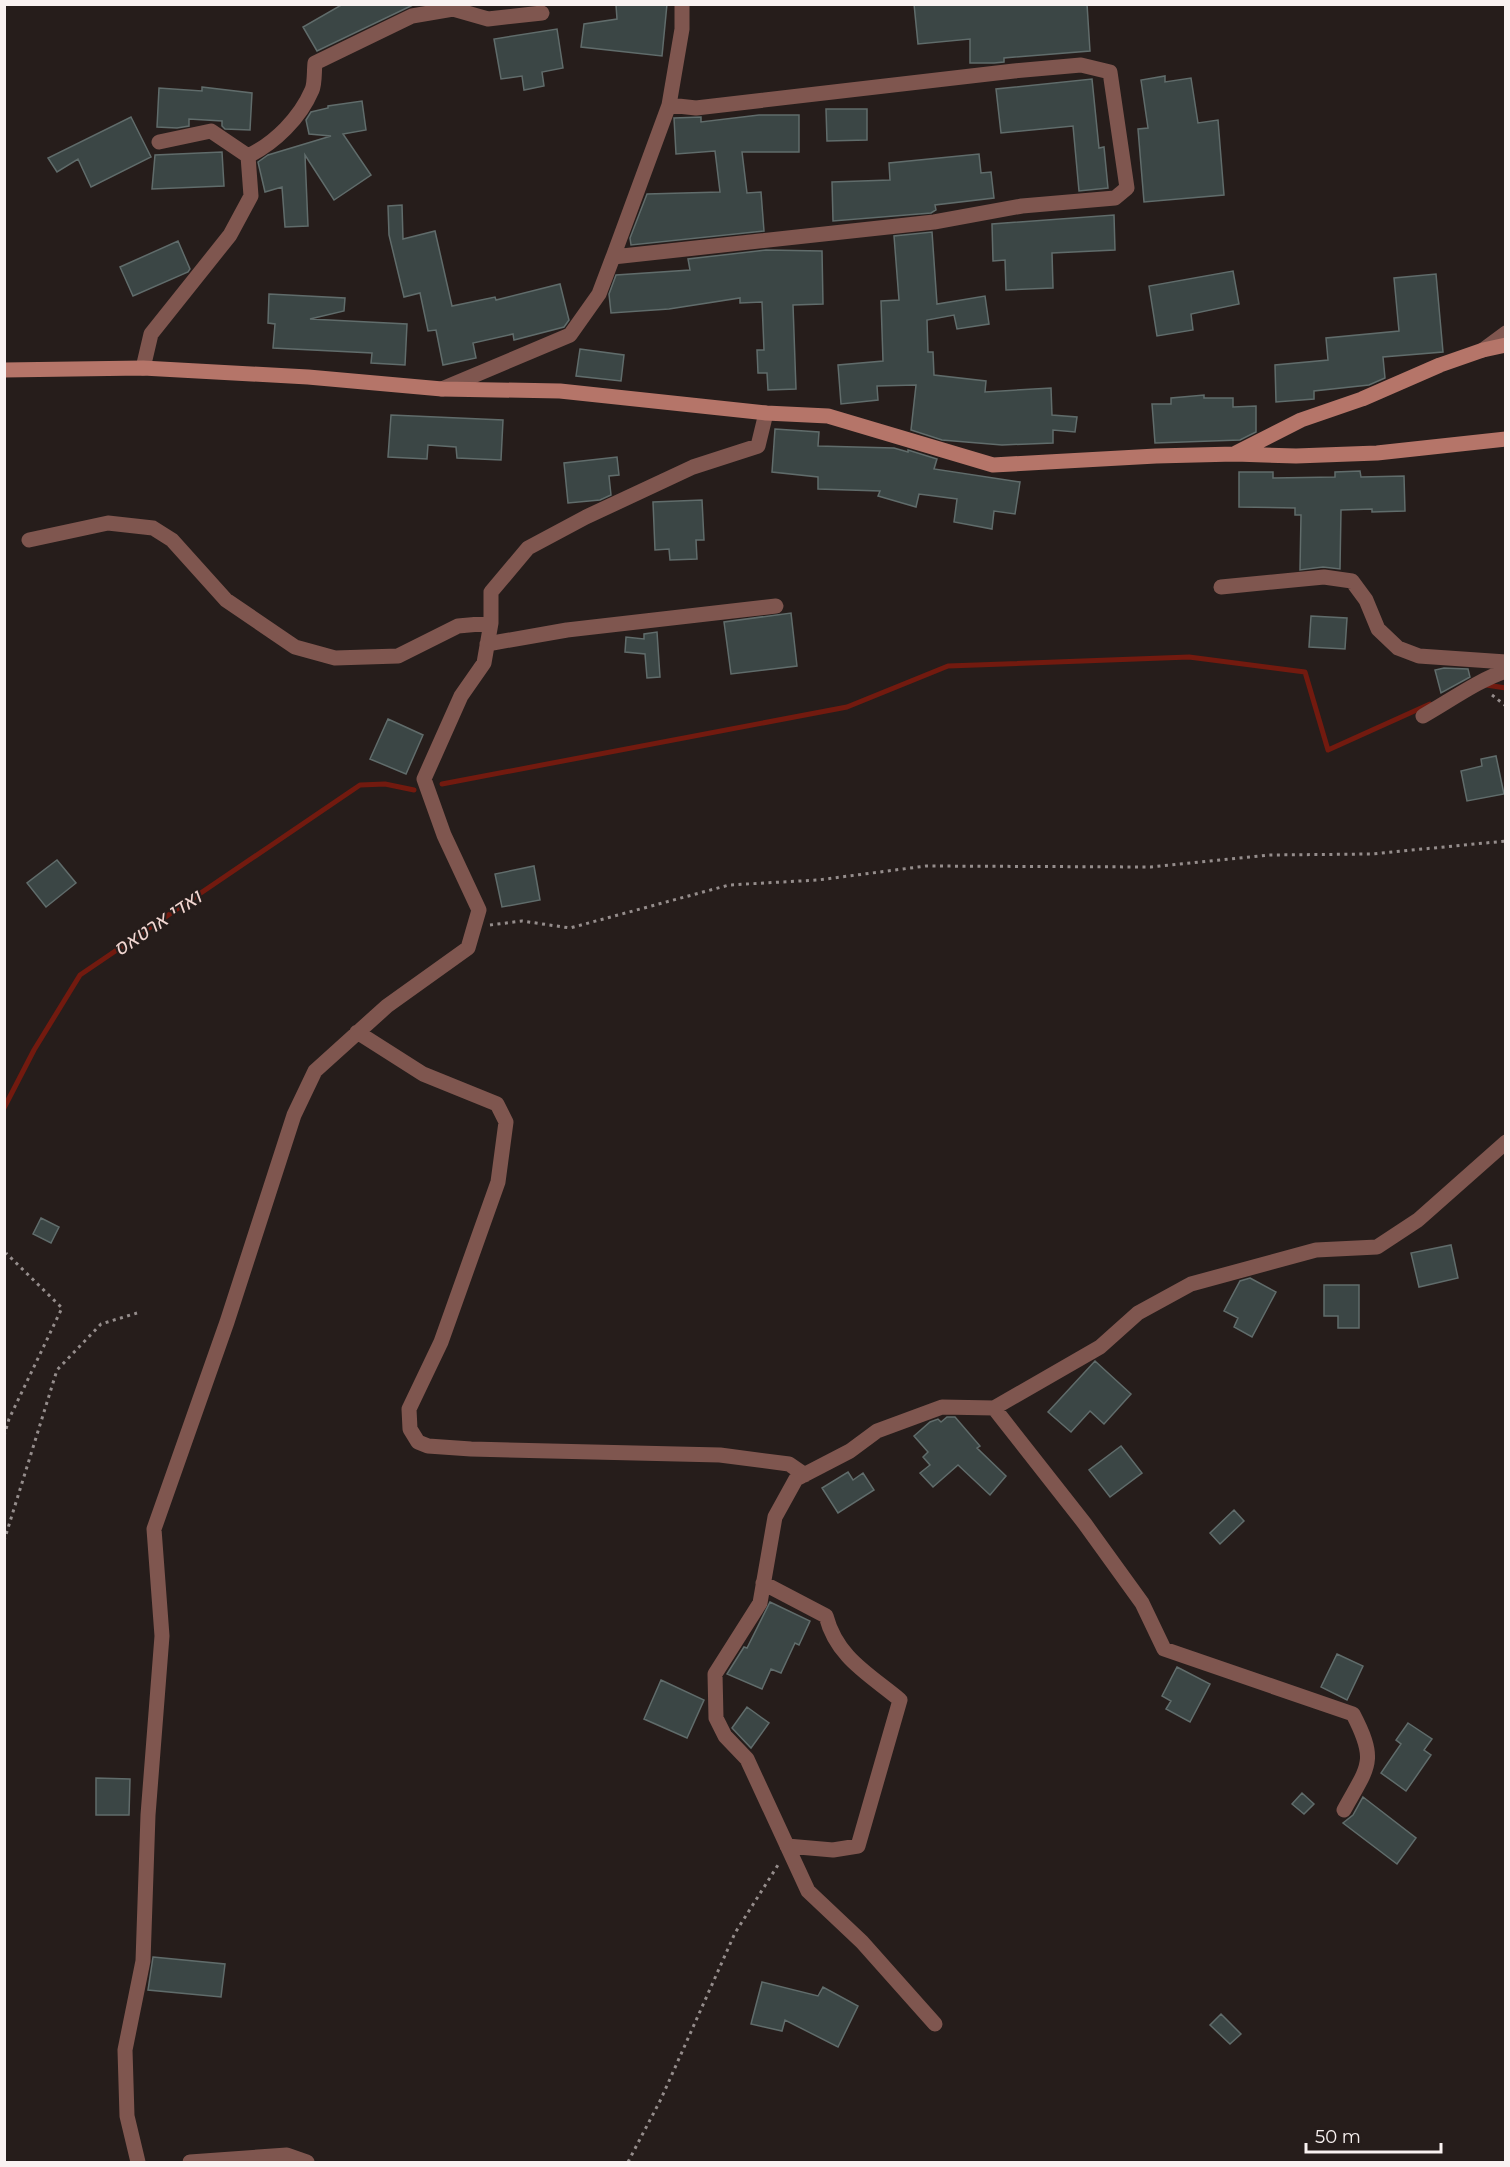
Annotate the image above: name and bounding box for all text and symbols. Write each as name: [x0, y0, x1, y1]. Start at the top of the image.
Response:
water label: ואדי ארטאס: [108, 884, 206, 961]
scale bar: [1306, 2116, 1441, 2154]
text: 50 m: [1315, 2126, 1361, 2148]

